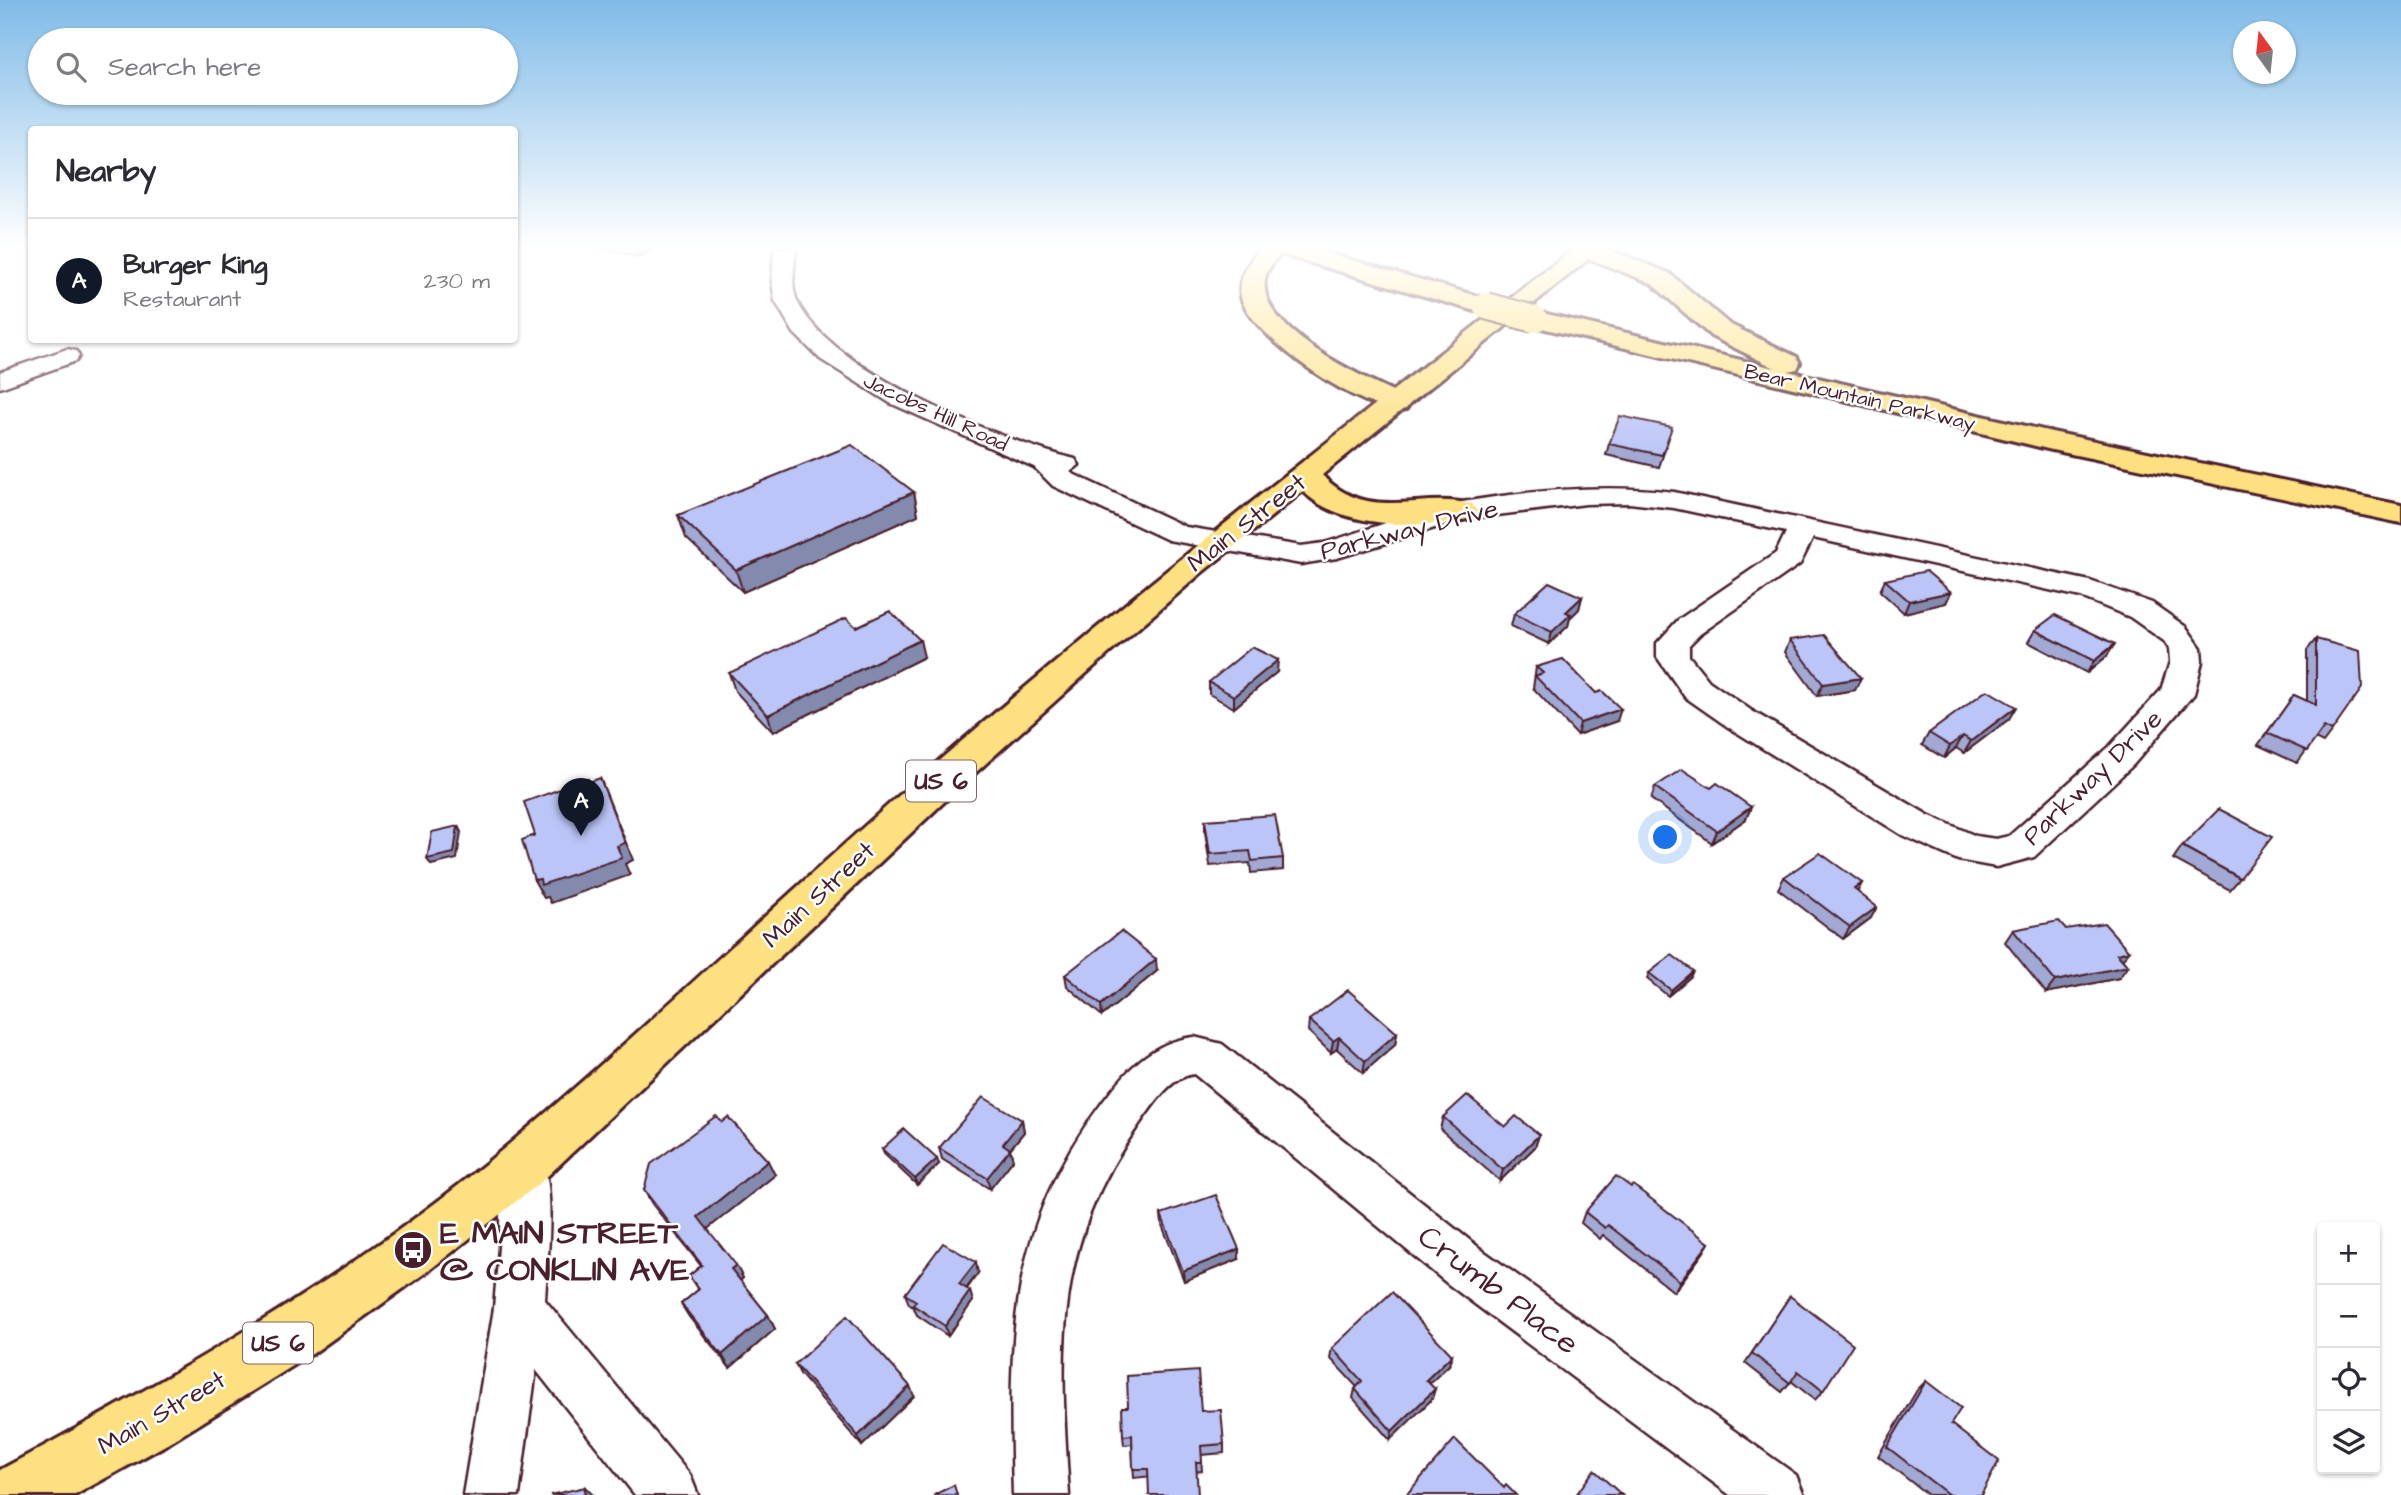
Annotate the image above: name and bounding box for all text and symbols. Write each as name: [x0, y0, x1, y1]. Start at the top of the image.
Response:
north arrow: [2233, 21, 2296, 84]
search box: [28, 28, 518, 105]
icon: search: [52, 48, 90, 86]
text: Search here: [108, 49, 261, 85]
text: Nearby: [56, 151, 156, 193]
text: Burger King: [123, 247, 267, 283]
text: A: [72, 265, 86, 297]
text: 230 m: [424, 265, 490, 297]
text: Restaurant: [123, 283, 241, 315]
street label: Bear Mountain Parkway: [1741, 357, 1979, 440]
street label: Jacobs Hill Road: [859, 366, 1013, 459]
street label: Main Street: [1179, 465, 1314, 581]
street label: Parkway Drive: [1317, 491, 1502, 571]
street label: Parkway Drive: [2015, 702, 2172, 855]
road number: US 6: [906, 760, 976, 802]
pin: A: [558, 778, 604, 836]
your location: [1648, 820, 1682, 854]
street label: Main Street: [754, 833, 883, 956]
place label: E MAIN STREET @ CONKLIN AVE: [440, 1211, 689, 1293]
street label: Crumb Place: [1408, 1215, 1588, 1366]
map controls: [2317, 1222, 2380, 1474]
button: +: [2317, 1222, 2380, 1285]
bus stop icon: E MAIN STREET @ CONKLIN AVE: [392, 1229, 434, 1271]
button: −: [2317, 1285, 2380, 1348]
road number: US 6: [243, 1322, 313, 1364]
button: locate: [2317, 1348, 2380, 1411]
street label: Main Street: [91, 1361, 233, 1464]
button: layers: [2317, 1411, 2380, 1474]

